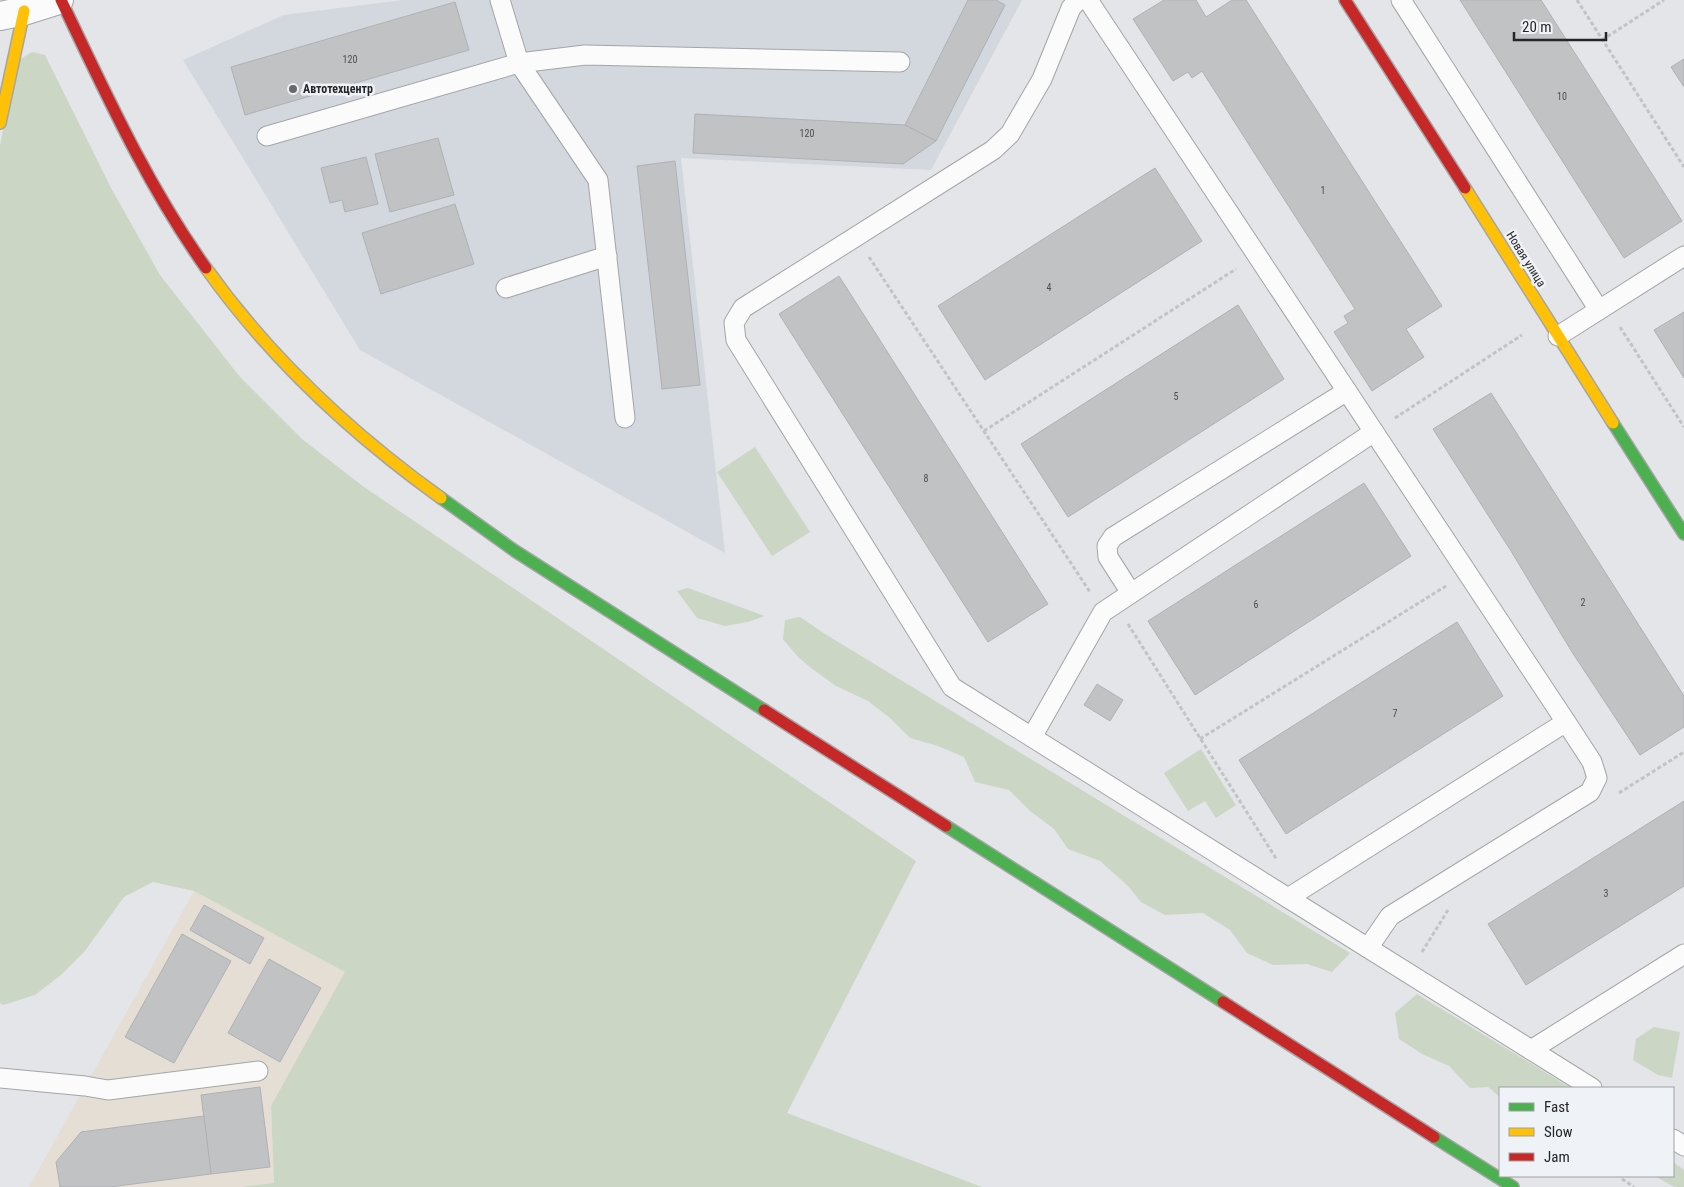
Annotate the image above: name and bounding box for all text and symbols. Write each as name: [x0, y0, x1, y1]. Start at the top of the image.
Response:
scale bar: [1514, 10, 1606, 42]
text: 20 m: [1522, 18, 1552, 36]
house number: 120: [343, 54, 357, 65]
place label: Автотехцентр: [303, 82, 373, 96]
marker: Автотехцентр: [287, 83, 299, 95]
house number: 10: [1557, 91, 1567, 102]
house number: 120: [800, 128, 814, 139]
house number: 1: [1321, 185, 1325, 196]
street label: Новая улица: [1503, 229, 1549, 290]
house number: 4: [1047, 282, 1052, 293]
house number: 5: [1174, 391, 1179, 402]
house number: 8: [924, 473, 929, 484]
house number: 2: [1581, 597, 1586, 608]
house number: 6: [1254, 599, 1259, 610]
house number: 7: [1393, 708, 1398, 719]
house number: 3: [1604, 888, 1609, 899]
legend: [1499, 1087, 1674, 1177]
text: Fast: [1544, 1098, 1569, 1116]
text: Slow: [1544, 1123, 1573, 1141]
text: Jam: [1544, 1148, 1570, 1166]

